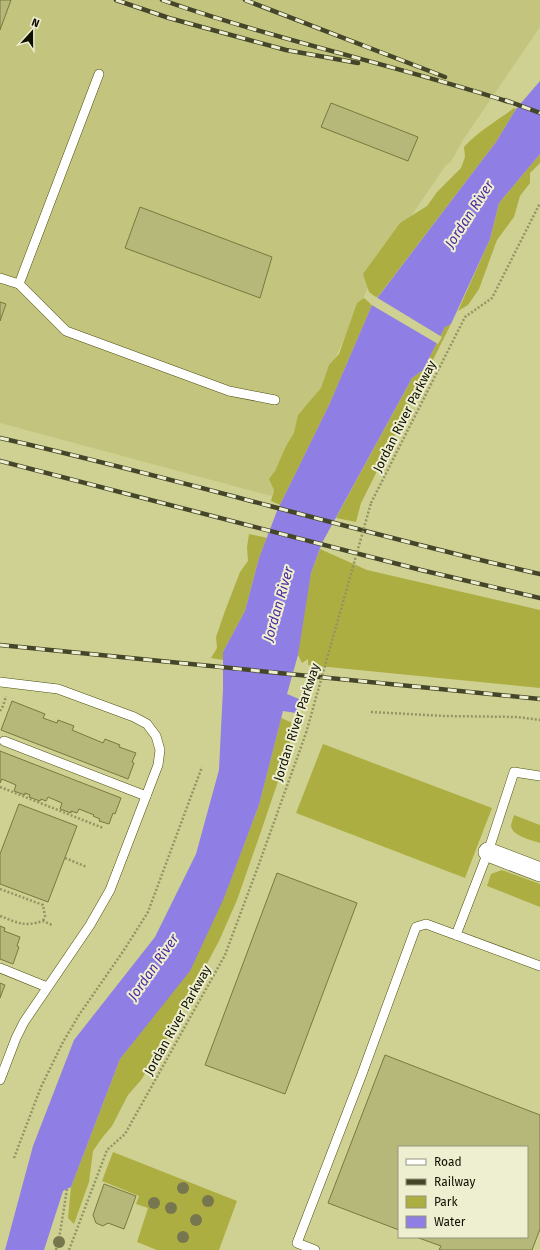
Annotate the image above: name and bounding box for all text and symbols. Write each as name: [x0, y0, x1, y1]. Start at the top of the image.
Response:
north arrow: [12, 12, 52, 52]
text: N: [30, 16, 41, 31]
water label: Jordan River: [441, 177, 498, 252]
street label: Jordan River Parkway: [370, 357, 439, 475]
water label: Jordan River: [259, 564, 297, 644]
street label: Jordan River Parkway: [270, 661, 323, 783]
water label: Jordan River: [124, 930, 183, 1004]
street label: Jordan River Parkway: [141, 962, 214, 1078]
legend: [398, 1146, 528, 1238]
text: Road: [434, 1155, 462, 1169]
text: Railway: [434, 1175, 475, 1189]
text: Park: [434, 1195, 458, 1209]
text: Water: [434, 1215, 466, 1229]

